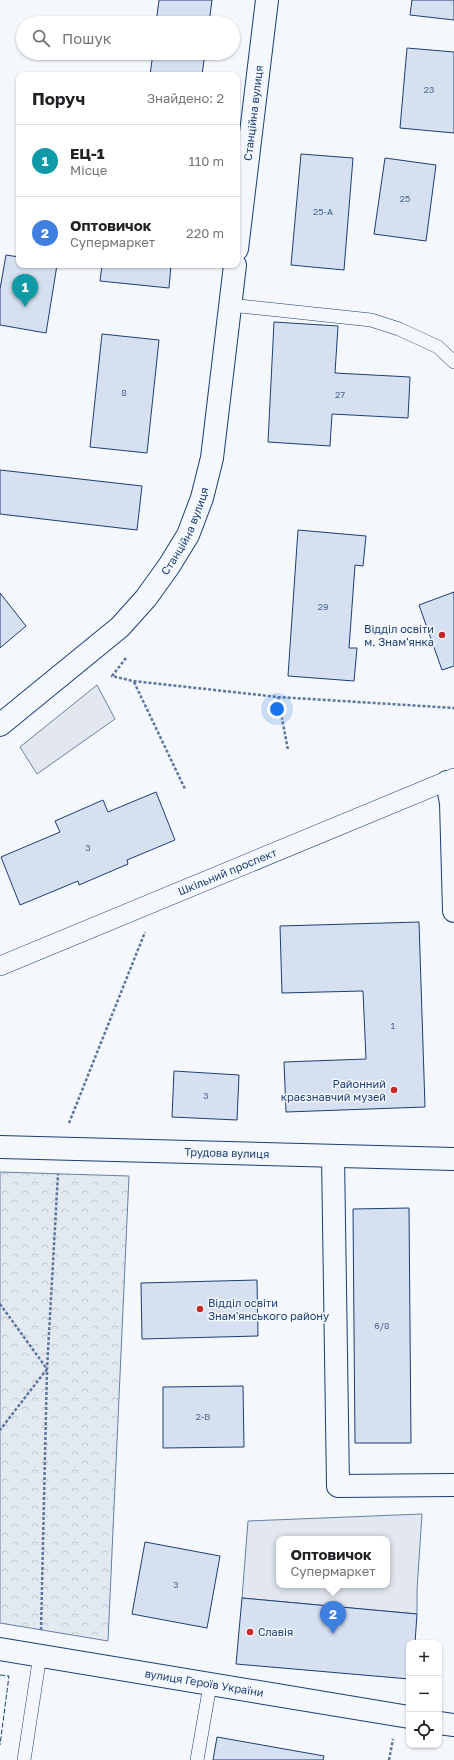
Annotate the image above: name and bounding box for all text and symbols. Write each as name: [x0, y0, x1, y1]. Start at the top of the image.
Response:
search box: [16, 16, 240, 60]
icon: search: [30, 27, 52, 49]
text: Пошук: [62, 29, 111, 47]
street label: Станційна вулиця: [241, 64, 265, 161]
house number: 23: [424, 84, 434, 95]
text: Поруч: [32, 88, 85, 109]
text: Знайдено: 2: [147, 90, 224, 106]
text: ЕЦ-1: [70, 144, 104, 162]
text: 1: [42, 153, 48, 169]
text: 110 m: [189, 153, 224, 169]
text: Місце: [70, 162, 107, 178]
house number: 25: [400, 193, 410, 204]
house number: 25-А: [313, 206, 333, 217]
text: Оптовичок: [70, 216, 151, 234]
text: 2: [41, 225, 49, 241]
text: 220 m: [186, 225, 224, 241]
text: Супермаркет: [70, 234, 155, 250]
pin: 1: [12, 274, 38, 307]
house number: 8: [121, 387, 127, 398]
house number: 27: [335, 389, 345, 400]
street label: Станційна вулиця: [158, 486, 210, 577]
house number: 29: [318, 601, 328, 612]
place label: Відділ освіти м. Знам'янка: [364, 622, 434, 648]
marker: Відділ освіти м. Знам'янка: [437, 630, 447, 640]
your location: [267, 699, 287, 719]
house number: 3: [85, 842, 91, 853]
street label: Шкільний проспект: [176, 845, 279, 898]
house number: 1: [391, 1020, 396, 1031]
place label: Районний краєзнавчий музей: [281, 1077, 386, 1103]
marker: Районний краєзнавчий музей: [389, 1085, 399, 1095]
house number: 3: [203, 1090, 209, 1101]
street label: Трудова вулиця: [184, 1145, 270, 1160]
place label: Відділ освіти Знам'янського району: [208, 1296, 329, 1322]
marker: Відділ освіти Знам'янського району: [195, 1304, 205, 1314]
house number: 6/8: [374, 1320, 390, 1331]
house number: 2-В: [196, 1411, 210, 1422]
popup: [276, 1536, 390, 1588]
text: Оптовичок: [290, 1545, 372, 1563]
text: Супермаркет: [290, 1563, 376, 1579]
house number: 3: [173, 1579, 179, 1590]
pin: 2: [320, 1601, 346, 1634]
place label: Славія: [258, 1625, 293, 1638]
marker: Славія: [245, 1627, 255, 1637]
map controls: [406, 1640, 442, 1748]
button: +: [406, 1640, 442, 1676]
street label: вулиця Героїв України: [144, 1666, 265, 1699]
button: −: [406, 1676, 442, 1712]
button: locate: [406, 1712, 442, 1748]

